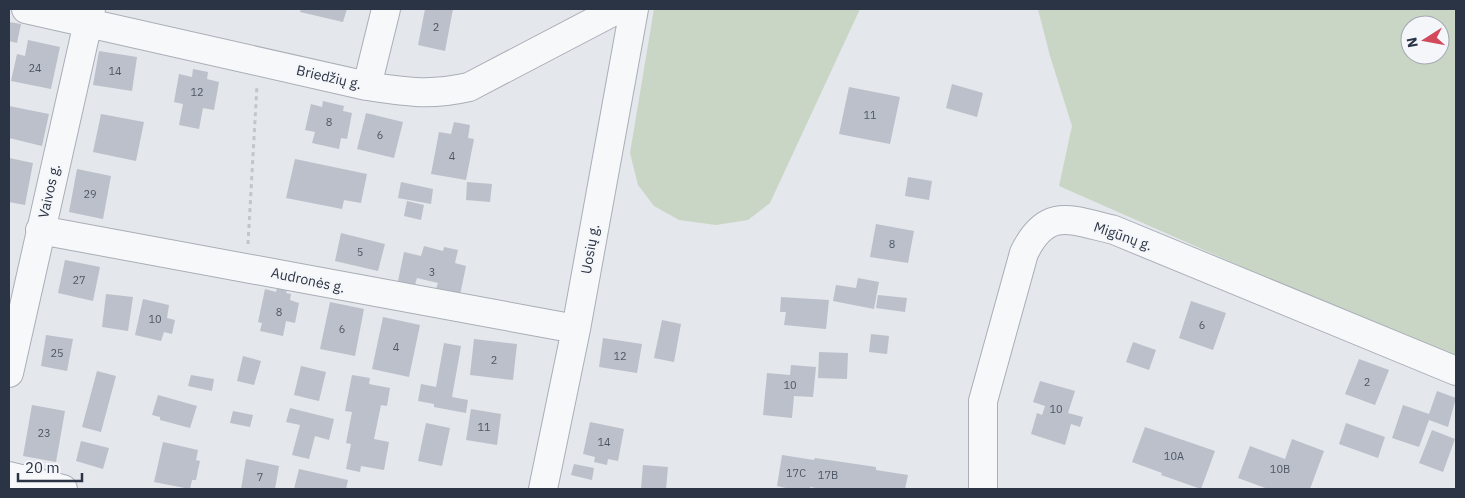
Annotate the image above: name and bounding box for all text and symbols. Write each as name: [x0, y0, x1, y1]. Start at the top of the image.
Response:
north arrow: [1400, 15, 1450, 65]
house number: 2: [433, 20, 439, 34]
text: N: [1402, 36, 1422, 49]
house number: 24: [28, 61, 42, 75]
street label: Briedžių g.: [295, 61, 363, 93]
house number: 14: [108, 64, 122, 78]
house number: 12: [190, 85, 204, 99]
house number: 11: [863, 108, 877, 122]
house number: 8: [326, 115, 332, 129]
house number: 6: [377, 128, 383, 142]
house number: 4: [449, 149, 456, 163]
street label: Vaivos g.: [34, 162, 64, 220]
house number: 29: [83, 187, 97, 201]
street label: Migūnų g.: [1091, 218, 1155, 254]
street label: Uosių g.: [577, 223, 603, 275]
house number: 8: [889, 237, 895, 251]
house number: 5: [357, 245, 363, 259]
street label: Audronės g.: [269, 263, 347, 297]
house number: 3: [429, 265, 435, 279]
house number: 27: [72, 273, 86, 287]
house number: 8: [276, 305, 282, 319]
house number: 10: [148, 312, 162, 326]
house number: 6: [1199, 318, 1205, 332]
house number: 6: [339, 322, 345, 336]
house number: 4: [393, 340, 400, 354]
house number: 25: [50, 346, 64, 360]
house number: 12: [613, 349, 627, 363]
house number: 2: [491, 353, 497, 367]
house number: 2: [1364, 375, 1370, 389]
house number: 10: [783, 378, 797, 392]
house number: 10: [1049, 402, 1063, 416]
house number: 11: [477, 420, 491, 434]
house number: 23: [37, 426, 51, 440]
house number: 14: [597, 435, 611, 449]
house number: 10A: [1164, 449, 1184, 463]
scale bar: [18, 450, 81, 482]
text: 20 m: [25, 458, 60, 477]
house number: 10B: [1270, 462, 1290, 476]
house number: 17C: [786, 466, 806, 480]
house number: 17B: [818, 468, 838, 482]
house number: 7: [257, 470, 263, 484]

